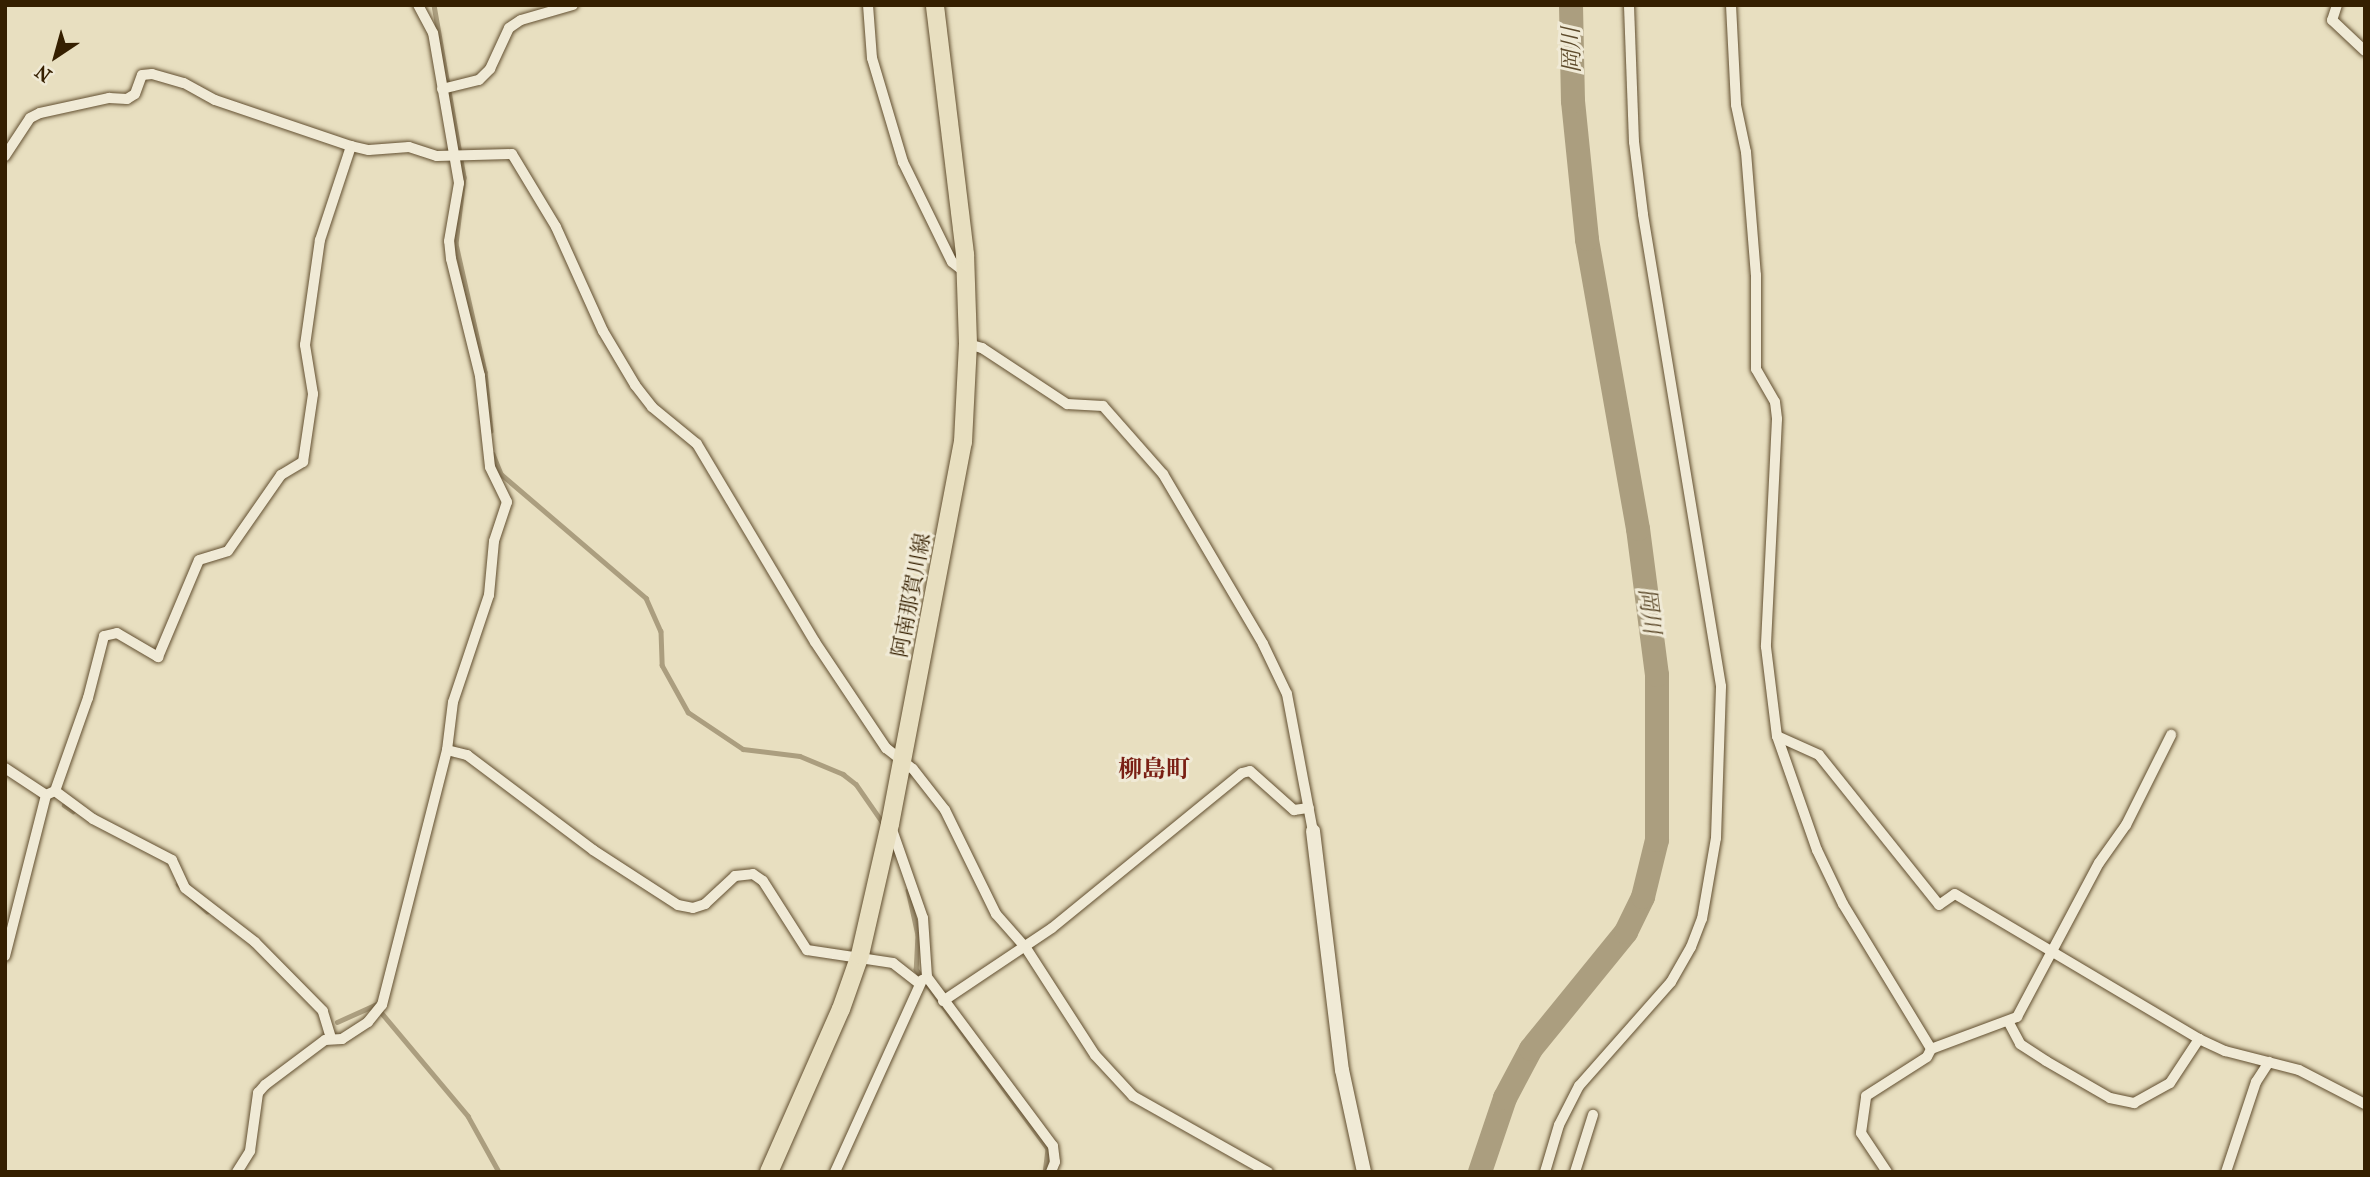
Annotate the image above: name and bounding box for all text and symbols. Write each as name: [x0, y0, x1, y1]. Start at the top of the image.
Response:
north arrow: [21, 21, 91, 91]
water label: 岡川: [1558, 27, 1586, 73]
text: N: [31, 60, 56, 86]
street label: 阿南那賀川線: [887, 531, 935, 659]
water label: 岡川: [1632, 586, 1666, 636]
district label: 柳島町: [1118, 756, 1190, 784]

